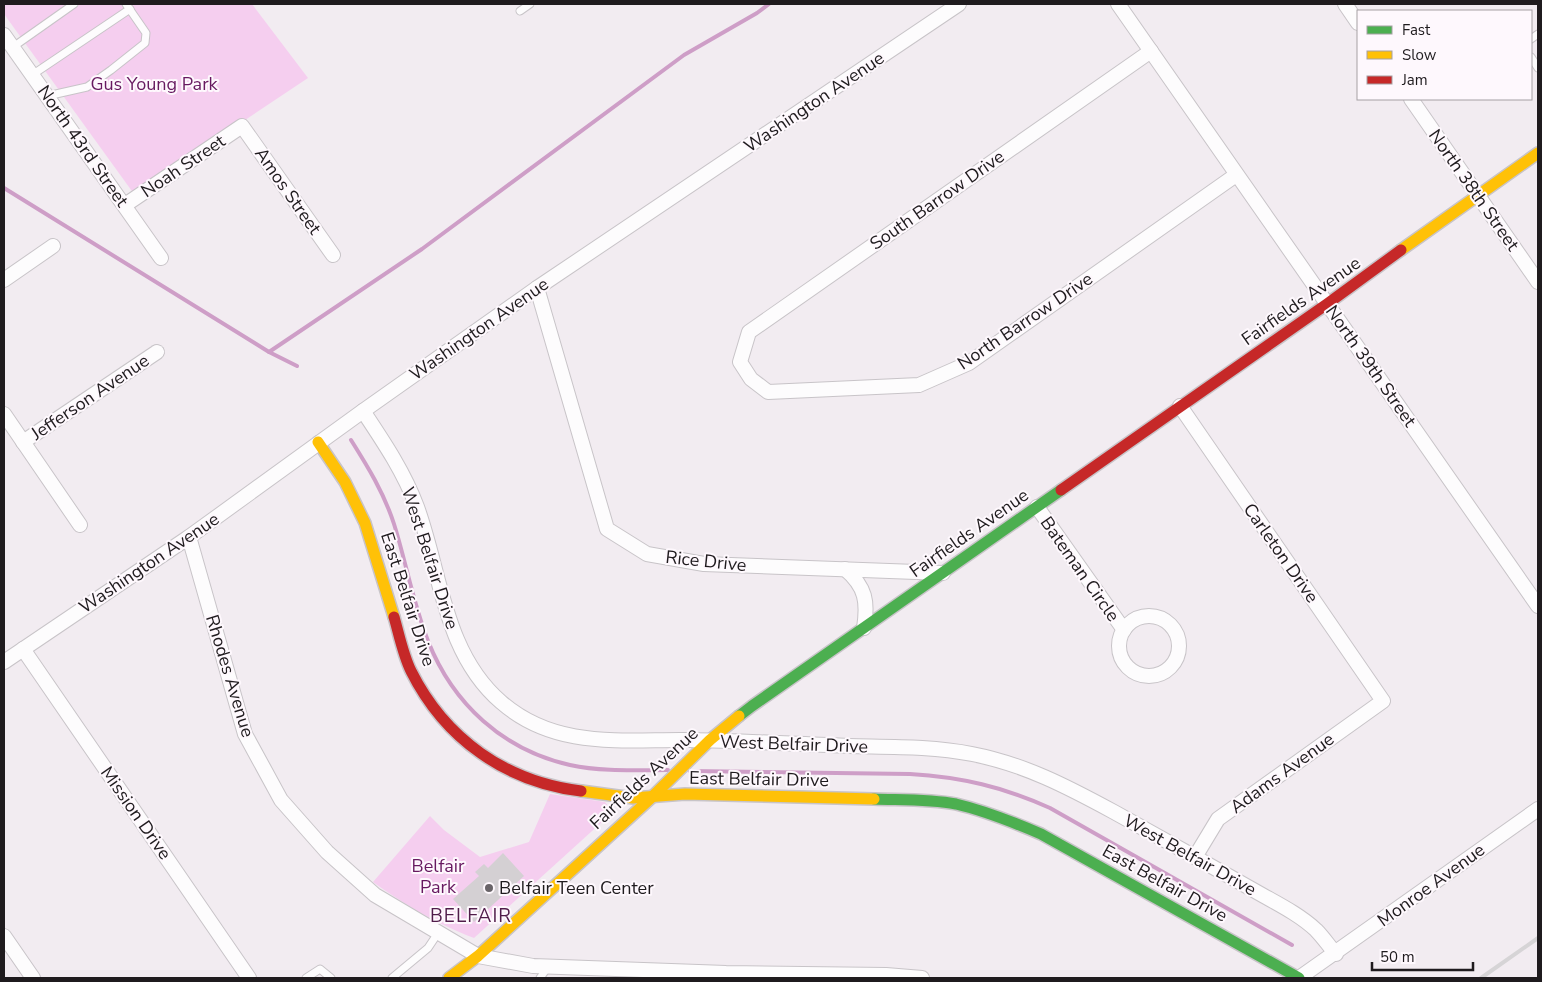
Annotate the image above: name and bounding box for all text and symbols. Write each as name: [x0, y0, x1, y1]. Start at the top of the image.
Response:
legend: [1357, 10, 1532, 100]
text: Fast: [1402, 20, 1431, 40]
text: Slow: [1402, 45, 1437, 65]
street label: Washington Avenue: [739, 46, 889, 158]
text: Jam: [1401, 70, 1428, 90]
park label: Gus Young Park: [90, 72, 219, 96]
street label: North 43rd Street: [32, 80, 134, 212]
street label: North 38th Street: [1423, 124, 1525, 256]
street label: Noah Street: [136, 129, 230, 203]
street label: Amos Street: [249, 143, 327, 240]
street label: South Barrow Drive: [865, 145, 1009, 255]
street label: Fairfields Avenue: [1237, 251, 1365, 351]
street label: North Barrow Drive: [953, 267, 1097, 375]
street label: Washington Avenue: [405, 272, 553, 386]
street label: North 39th Street: [1320, 300, 1422, 432]
street label: Jefferson Avenue: [25, 349, 154, 446]
street label: Fairfields Avenue: [905, 483, 1033, 583]
street label: West Belfair Drive: [396, 484, 464, 632]
street label: Carleton Drive: [1238, 498, 1324, 608]
street label: Washington Avenue: [74, 507, 224, 619]
street label: Bateman Circle: [1035, 512, 1125, 626]
street label: East Belfair Drive: [375, 529, 441, 669]
street label: Rice Drive: [664, 545, 748, 577]
street label: Rhodes Avenue: [200, 612, 260, 740]
street label: Fairfields Avenue: [585, 721, 703, 835]
street label: Adams Avenue: [1225, 727, 1339, 819]
street label: West Belfair Drive: [720, 729, 868, 759]
street label: Mission Drive: [95, 762, 177, 864]
street label: East Belfair Drive: [689, 766, 829, 792]
street label: West Belfair Drive: [1119, 809, 1261, 901]
street label: Monroe Avenue: [1372, 838, 1490, 932]
street label: East Belfair Drive: [1098, 839, 1232, 927]
park label: Belfair Park: [411, 854, 465, 899]
place label: Belfair Teen Center: [499, 876, 654, 900]
marker: Belfair Teen Center: [483, 882, 495, 894]
district label: BELFAIR: [430, 903, 512, 929]
scale bar: [1372, 940, 1473, 972]
text: 50 m: [1380, 947, 1415, 967]

